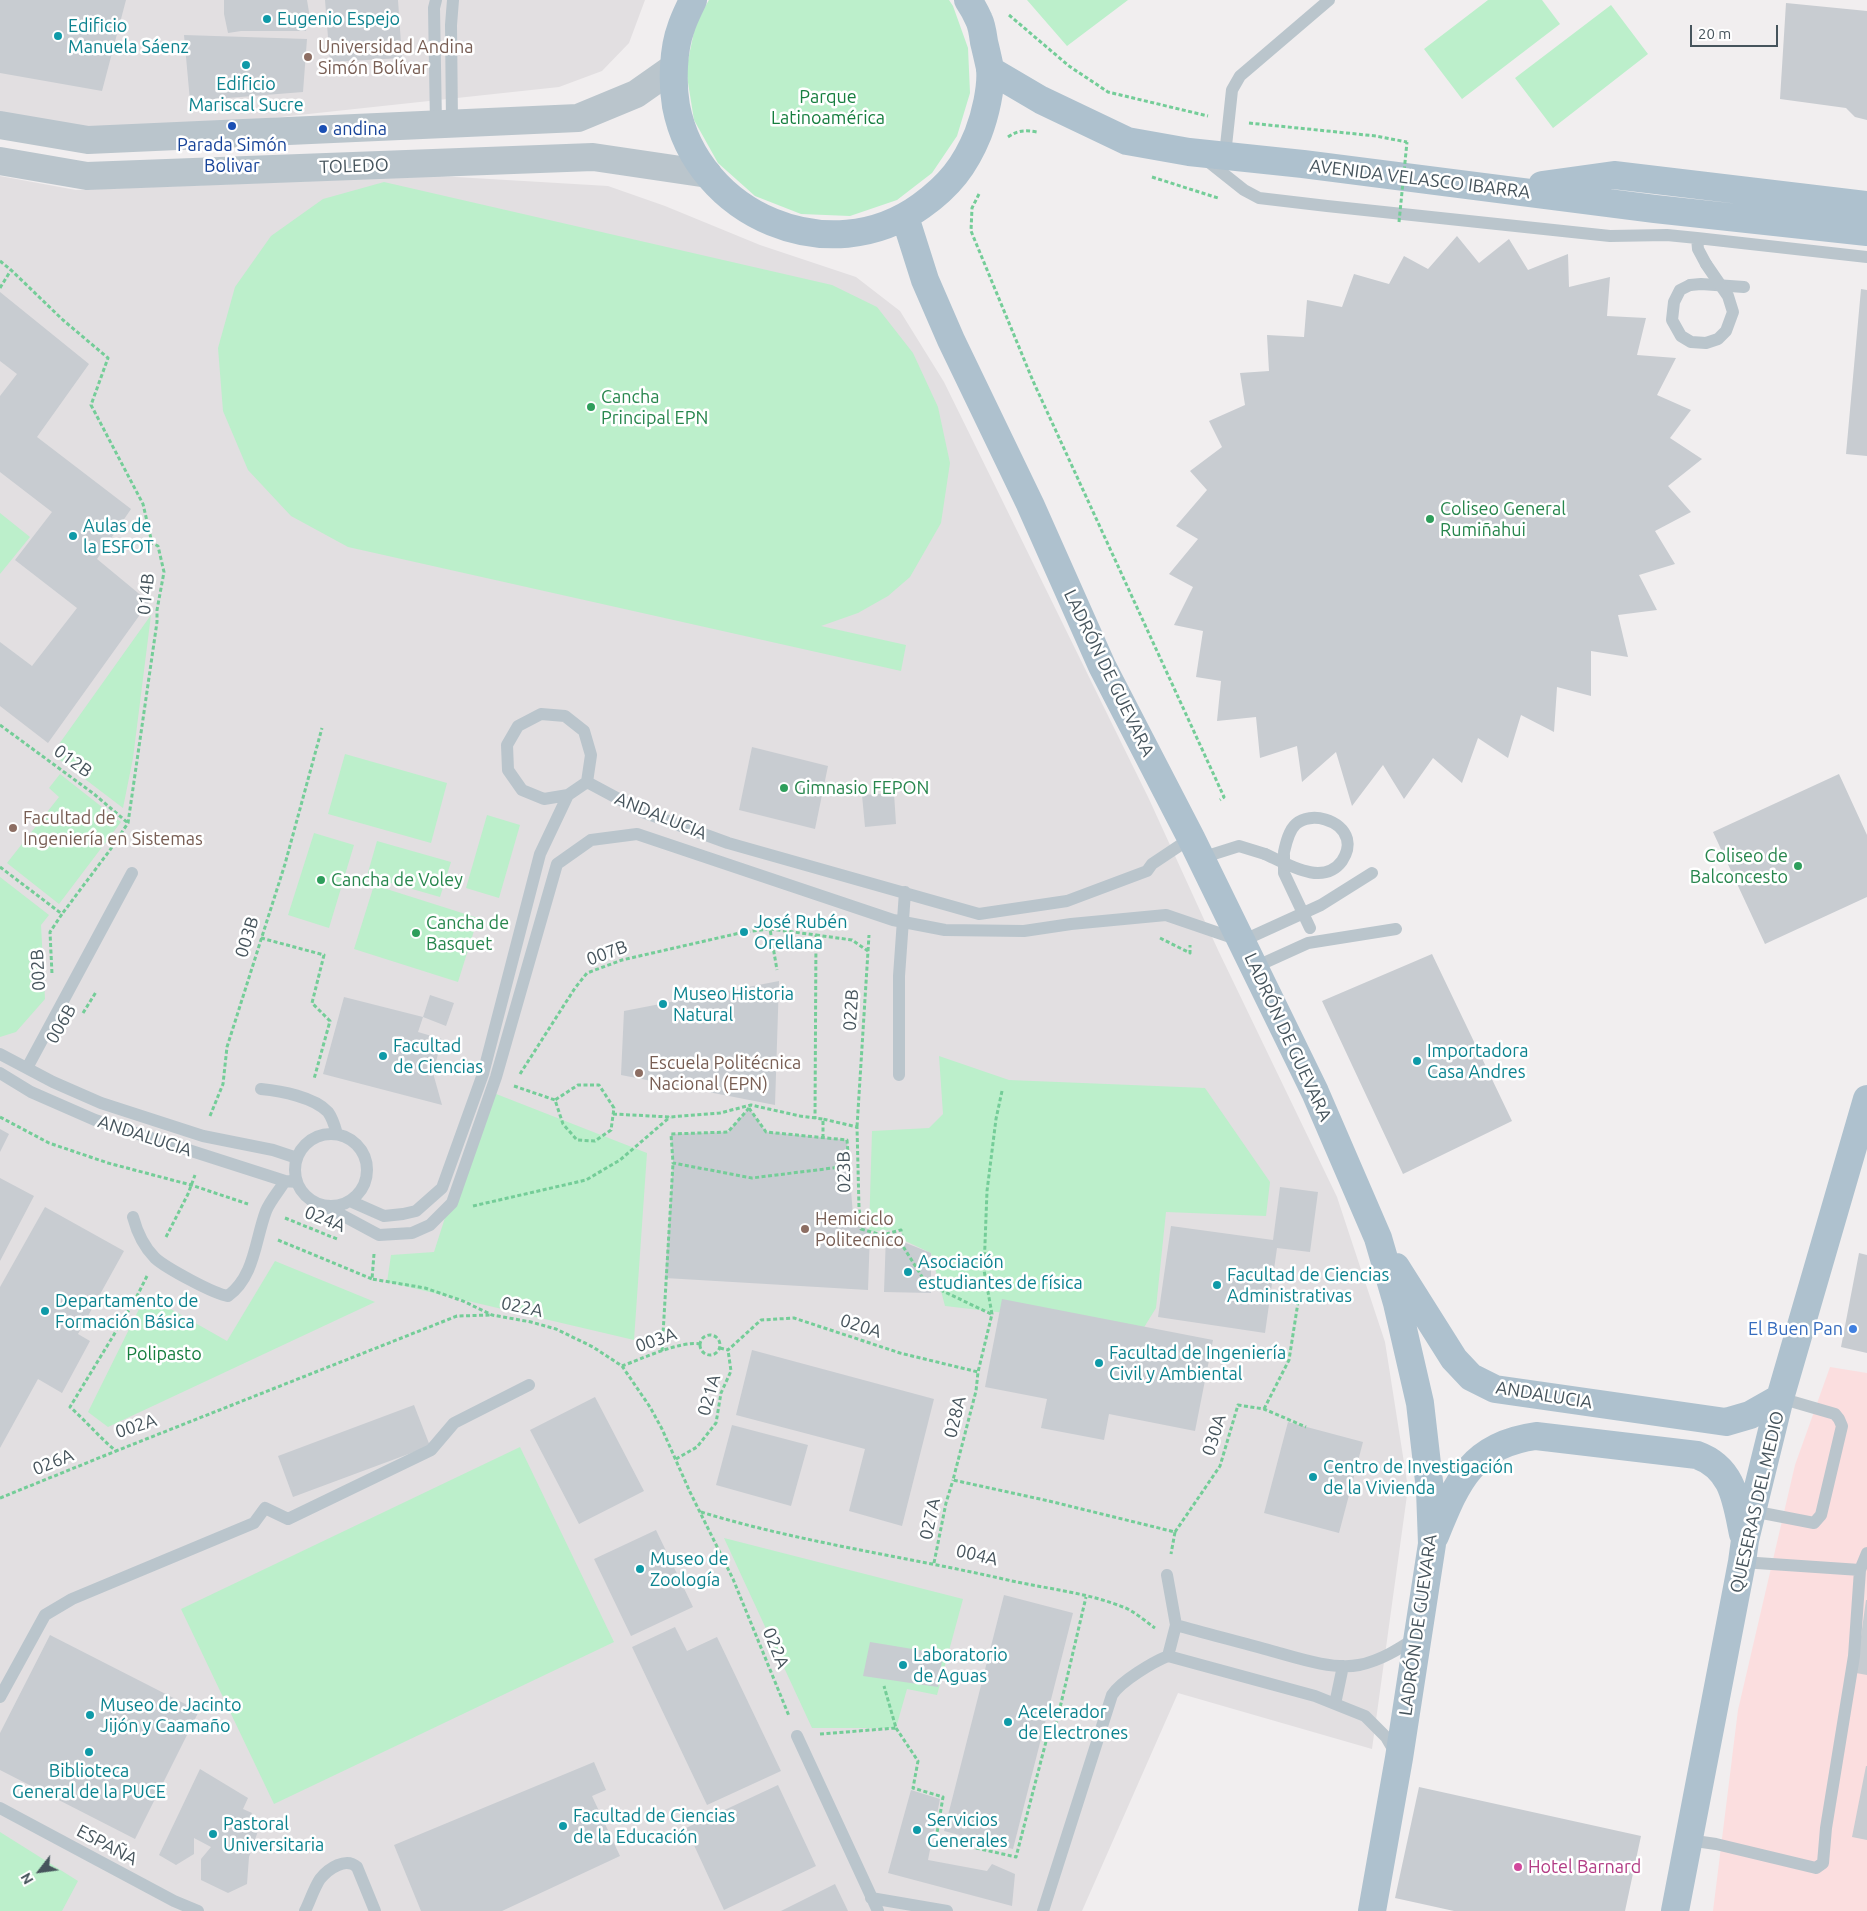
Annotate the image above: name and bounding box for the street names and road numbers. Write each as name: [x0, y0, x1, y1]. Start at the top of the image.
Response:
street label: TOLEDO: [319, 154, 389, 178]
street label: AVENIDA VELASCO IBARRA: [1308, 155, 1532, 203]
street label: 014B: [133, 572, 159, 616]
street label: LADRÓN DE GUEVARA: [1059, 586, 1159, 760]
street label: 012B: [50, 740, 96, 782]
street label: ANDALUCIA: [612, 788, 710, 844]
street label: 003B: [231, 914, 263, 960]
street label: 007B: [584, 936, 630, 970]
street label: 002B: [26, 949, 50, 991]
street label: LADRÓN DE GUEVARA: [1240, 949, 1336, 1125]
street label: 022B: [839, 988, 863, 1032]
street label: 006B: [41, 1000, 81, 1048]
street label: ANDALUCIA: [95, 1111, 195, 1161]
street label: 023B: [833, 1151, 855, 1193]
street label: 024A: [301, 1201, 349, 1237]
street label: 022A: [499, 1292, 545, 1322]
street label: 020A: [838, 1309, 884, 1343]
street label: 003A: [633, 1323, 679, 1357]
street label: 021A: [693, 1372, 725, 1418]
street label: ANDALUCIA: [1494, 1377, 1594, 1413]
street label: 028A: [939, 1394, 971, 1440]
street label: 002A: [113, 1409, 159, 1443]
street label: QUESERAS DEL MEDIO: [1726, 1409, 1788, 1595]
street label: 030A: [1198, 1412, 1230, 1458]
street label: 026A: [29, 1444, 77, 1480]
street label: 027A: [915, 1496, 945, 1542]
street label: LADRÓN DE GUEVARA: [1395, 1533, 1441, 1717]
street label: 004A: [954, 1540, 1000, 1570]
street label: 022A: [758, 1624, 794, 1672]
street label: ESPAÑA: [73, 1820, 141, 1870]

